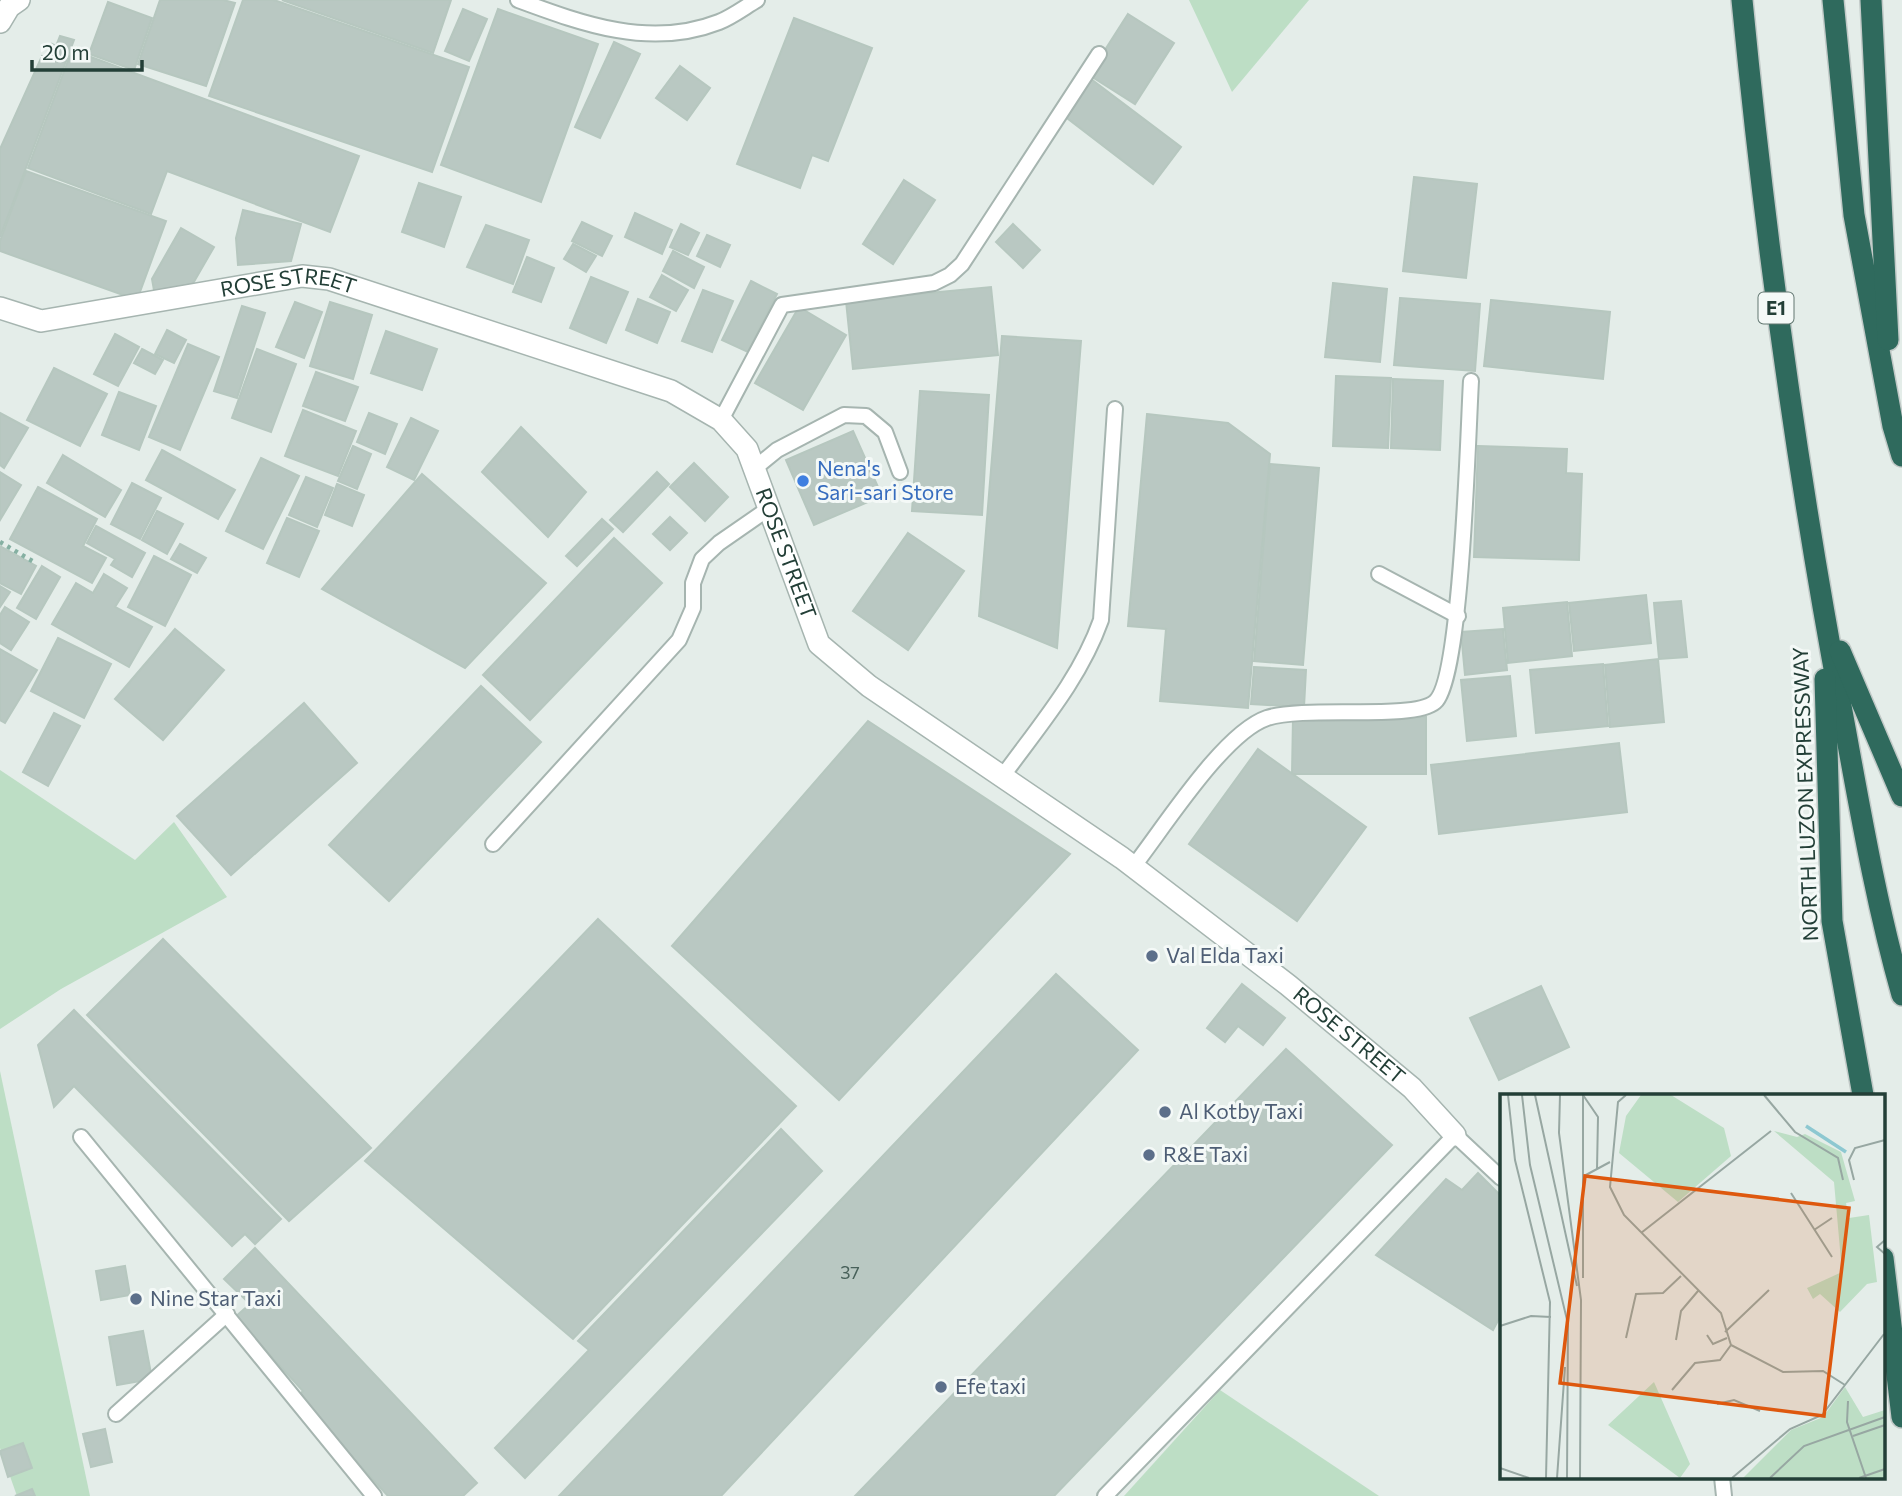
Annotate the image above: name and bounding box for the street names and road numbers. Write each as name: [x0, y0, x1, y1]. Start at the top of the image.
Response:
street label: ROSE STREET: [218, 262, 360, 301]
road number: E1: [1758, 292, 1794, 324]
street label: ROSE STREET: [751, 484, 823, 622]
street label: NORTH LUZON EXPRESSWAY: [1787, 646, 1822, 942]
street label: ROSE STREET: [1289, 981, 1411, 1088]

